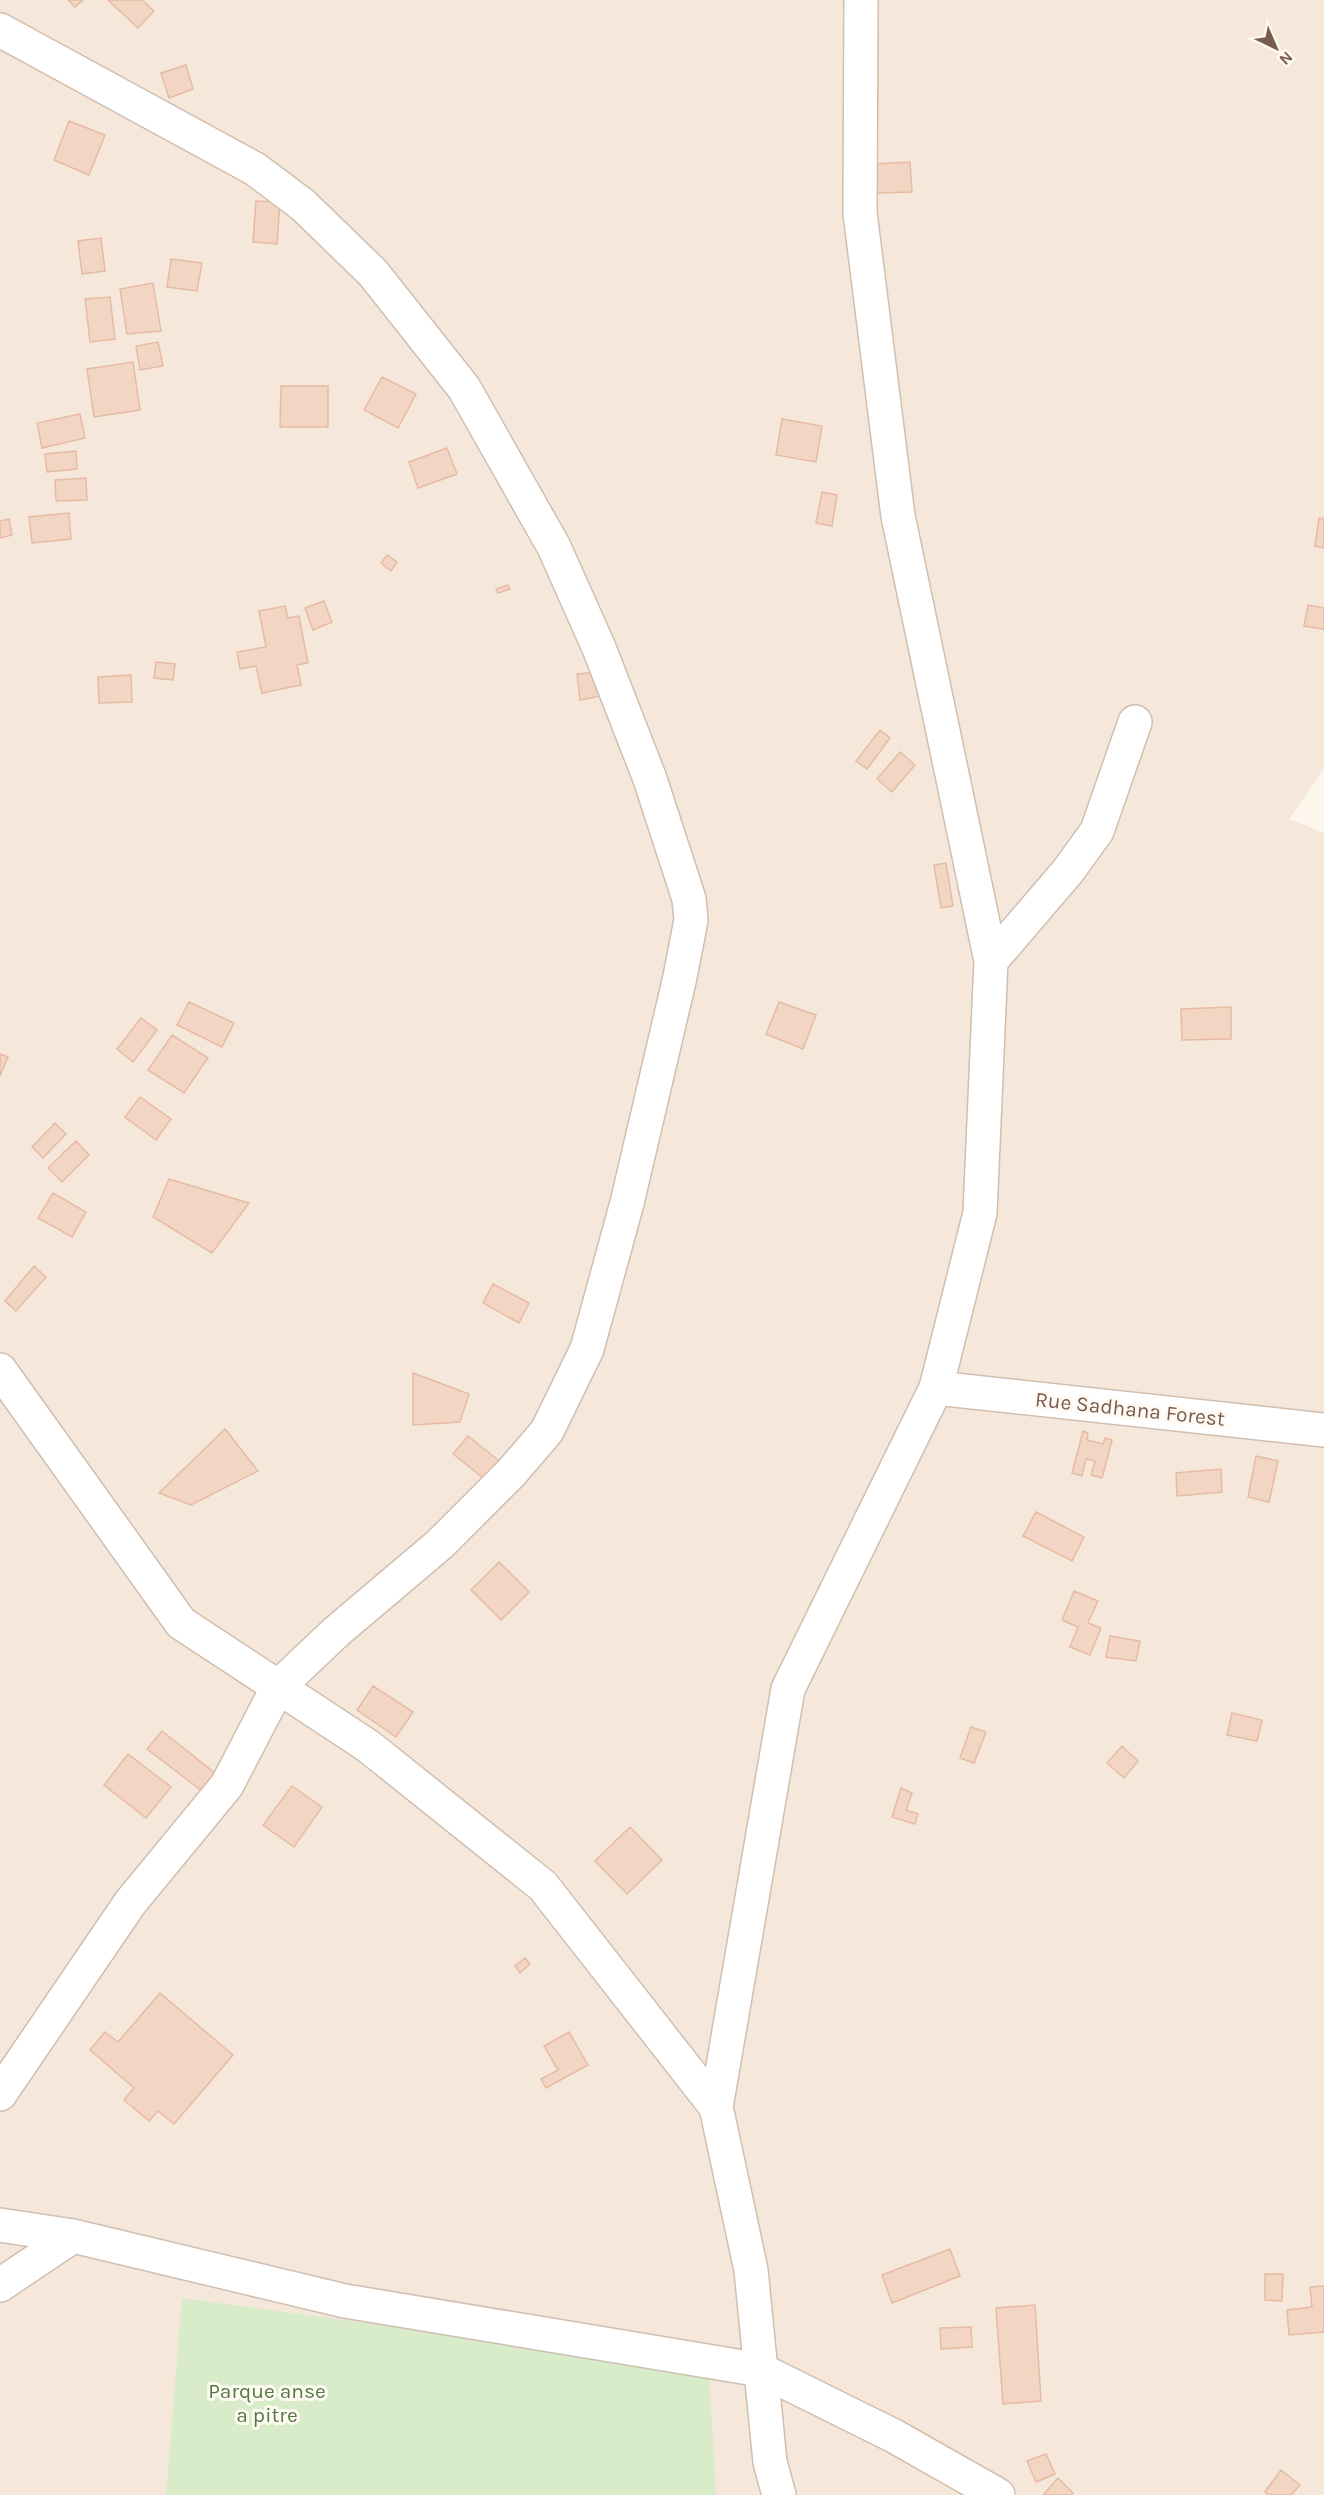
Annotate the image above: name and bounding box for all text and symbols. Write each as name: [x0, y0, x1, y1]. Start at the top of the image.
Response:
north arrow: [1246, 18, 1306, 78]
text: N: [1275, 48, 1297, 69]
street label: Rue Sadhana Forest: [1034, 1387, 1226, 1431]
park label: Parque anse a pitre: [208, 2379, 326, 2427]

